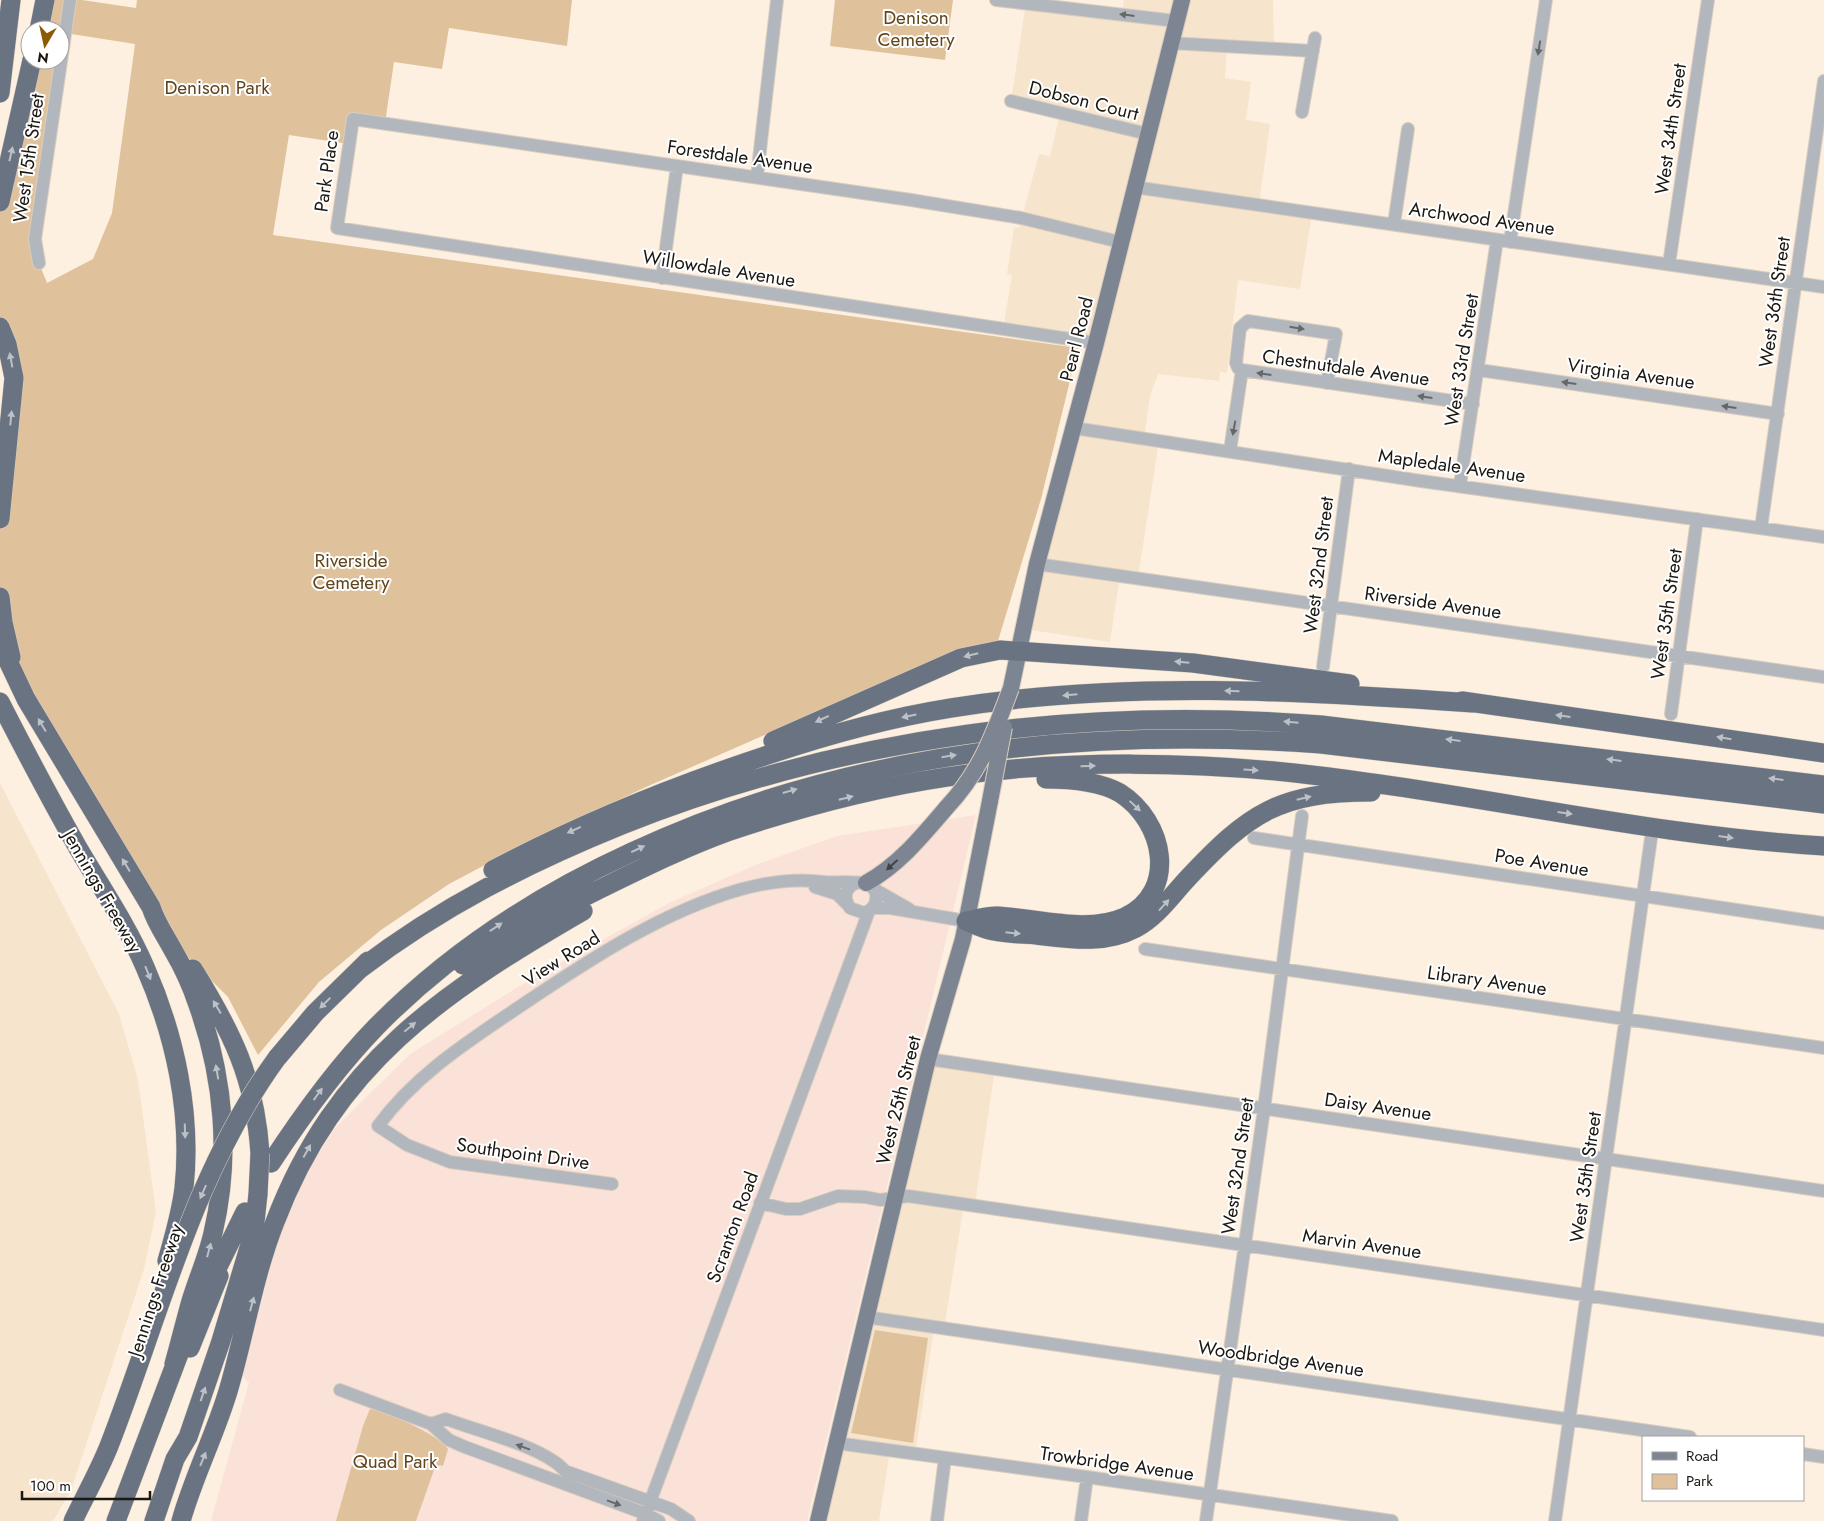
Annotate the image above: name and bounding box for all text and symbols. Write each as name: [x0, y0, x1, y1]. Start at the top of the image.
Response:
park label: Denison Cemetery: [877, 4, 955, 53]
one-way arrow: [1119, 11, 1135, 19]
north arrow: [20, 20, 70, 70]
one-way arrow: [1535, 41, 1543, 57]
text: N: [36, 47, 50, 69]
street label: West 34th Street: [1648, 61, 1693, 196]
park label: Denison Park: [164, 74, 270, 101]
street label: Dobson Court: [1026, 74, 1142, 127]
street label: West 15th Street: [6, 91, 51, 224]
street label: Park Place: [307, 128, 346, 214]
street label: Forestdale Avenue: [665, 133, 815, 180]
one-way arrow: [7, 147, 15, 162]
street label: Archwood Avenue: [1407, 195, 1557, 242]
street label: West 36th Street: [1752, 234, 1797, 369]
street label: Willowdale Avenue: [641, 243, 798, 294]
street label: West 33rd Street: [1438, 291, 1485, 428]
street label: Pearl Road: [1053, 294, 1100, 384]
one-way arrow: [1289, 324, 1305, 332]
street label: Chestnutdale Avenue: [1261, 342, 1431, 393]
street label: Virginia Avenue: [1565, 351, 1697, 396]
one-way arrow: [6, 352, 14, 368]
one-way arrow: [1256, 370, 1272, 378]
one-way arrow: [1560, 379, 1576, 387]
one-way arrow: [1417, 393, 1433, 401]
one-way arrow: [1721, 403, 1737, 411]
one-way arrow: [7, 410, 15, 426]
one-way arrow: [1229, 420, 1237, 436]
street label: Mapledale Avenue: [1377, 442, 1528, 489]
street label: West 32nd Street: [1297, 494, 1340, 635]
park label: Riverside Cemetery: [312, 547, 390, 596]
street label: West 35th Street: [1644, 547, 1689, 681]
street label: Riverside Avenue: [1363, 580, 1503, 625]
one-way arrow: [964, 651, 979, 659]
one-way arrow: [1174, 658, 1190, 666]
one-way arrow: [1224, 687, 1240, 695]
one-way arrow: [1062, 692, 1078, 700]
one-way arrow: [1555, 711, 1571, 719]
one-way arrow: [901, 712, 917, 720]
one-way arrow: [815, 716, 829, 724]
one-way arrow: [1283, 718, 1299, 726]
one-way arrow: [38, 719, 47, 732]
one-way arrow: [1716, 734, 1732, 742]
one-way arrow: [1445, 736, 1461, 744]
one-way arrow: [941, 752, 957, 760]
one-way arrow: [1606, 756, 1622, 764]
one-way arrow: [1081, 762, 1097, 770]
one-way arrow: [1243, 766, 1259, 774]
one-way arrow: [1767, 775, 1783, 783]
one-way arrow: [783, 787, 798, 795]
one-way arrow: [839, 794, 854, 802]
one-way arrow: [1297, 794, 1312, 802]
one-way arrow: [1129, 800, 1141, 812]
one-way arrow: [1558, 809, 1574, 817]
street label: Jennings Freeway: [55, 822, 149, 958]
one-way arrow: [567, 826, 581, 834]
one-way arrow: [1719, 833, 1735, 841]
street label: Poe Avenue: [1493, 842, 1591, 883]
one-way arrow: [631, 844, 645, 852]
one-way arrow: [121, 858, 130, 871]
one-way arrow: [887, 859, 899, 871]
one-way arrow: [1158, 899, 1170, 911]
one-way arrow: [489, 922, 503, 932]
street label: View Road: [517, 924, 605, 993]
one-way arrow: [1005, 929, 1021, 937]
street label: Library Avenue: [1425, 959, 1549, 1002]
one-way arrow: [144, 966, 152, 981]
one-way arrow: [319, 996, 331, 1008]
one-way arrow: [212, 1001, 221, 1014]
one-way arrow: [403, 1022, 416, 1033]
street label: West 25th Street: [869, 1032, 928, 1167]
one-way arrow: [212, 1063, 220, 1079]
street label: Daisy Avenue: [1323, 1086, 1433, 1127]
one-way arrow: [313, 1087, 323, 1101]
street label: West 32nd Street: [1215, 1095, 1261, 1236]
street label: West 35th Street: [1563, 1110, 1608, 1244]
one-way arrow: [181, 1123, 189, 1139]
street label: Southpoint Drive: [455, 1131, 591, 1176]
one-way arrow: [302, 1145, 311, 1158]
street label: Scranton Road: [700, 1168, 765, 1287]
one-way arrow: [199, 1185, 207, 1199]
street label: Jennings Freeway: [120, 1220, 190, 1363]
street label: Marvin Avenue: [1301, 1222, 1423, 1265]
one-way arrow: [205, 1242, 213, 1257]
one-way arrow: [248, 1296, 256, 1311]
street label: Woodbridge Avenue: [1196, 1333, 1366, 1384]
one-way arrow: [199, 1386, 207, 1401]
legend: [1642, 1436, 1804, 1501]
street label: Trowbridge Avenue: [1038, 1439, 1196, 1488]
one-way arrow: [516, 1443, 531, 1450]
text: Road: [1686, 1445, 1718, 1467]
park label: Quad Park: [353, 1448, 438, 1475]
one-way arrow: [200, 1452, 208, 1466]
scale bar: [22, 1468, 150, 1500]
text: Park: [1686, 1470, 1713, 1492]
text: 100 m: [30, 1475, 71, 1497]
one-way arrow: [607, 1499, 622, 1507]

